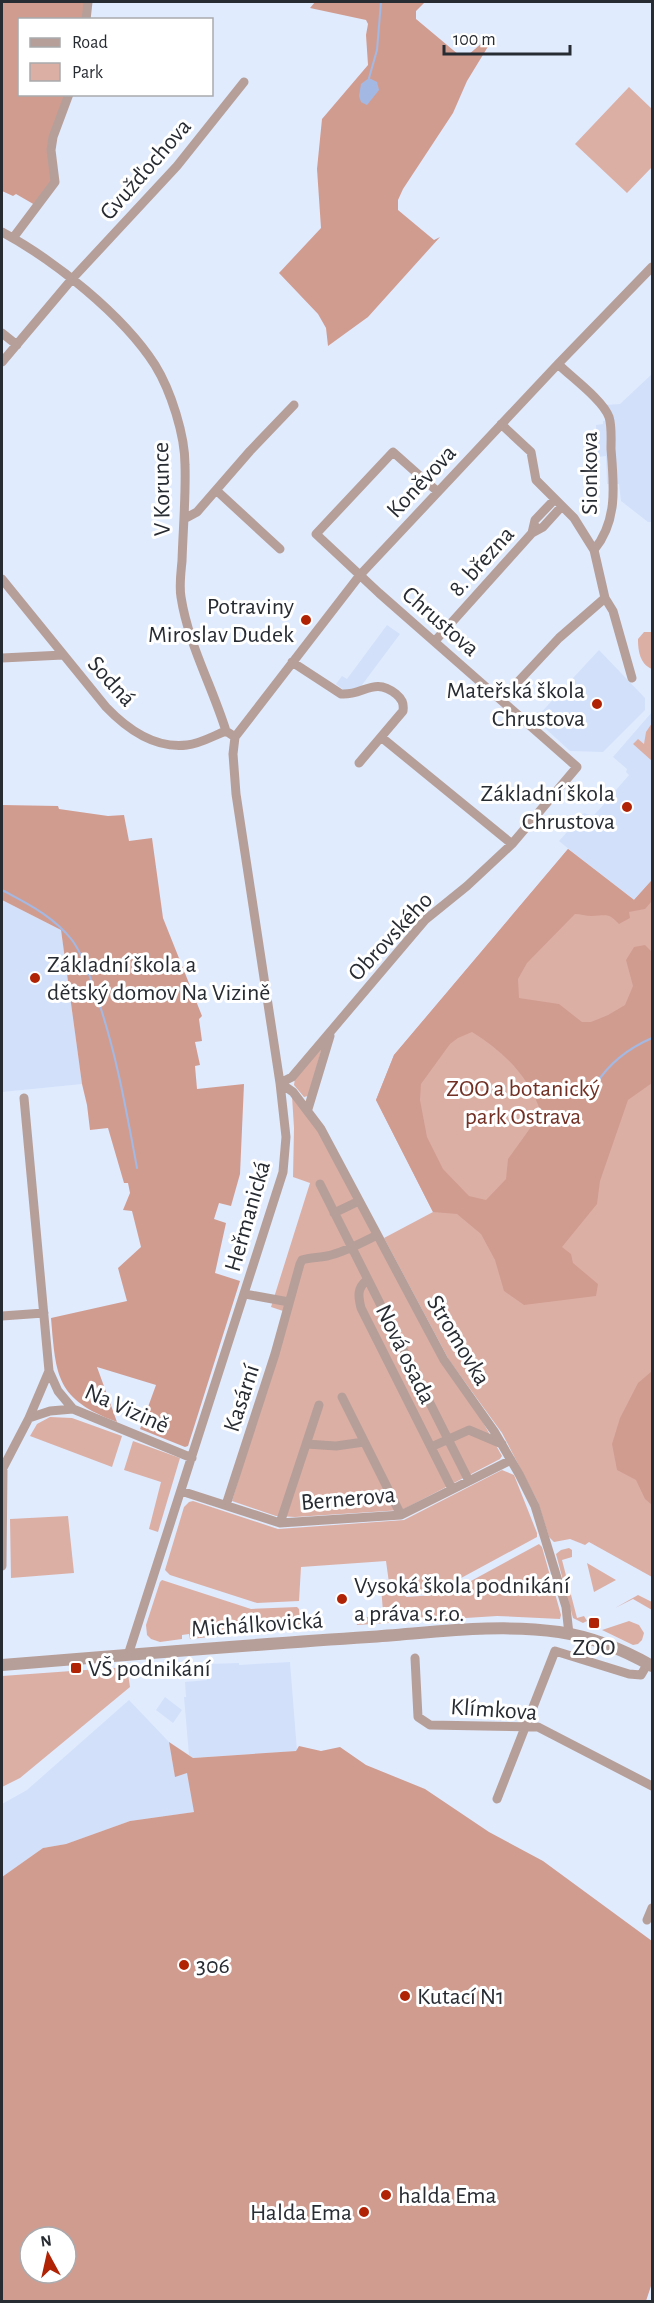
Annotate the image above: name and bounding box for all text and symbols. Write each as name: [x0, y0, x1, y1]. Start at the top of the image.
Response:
legend: [18, 18, 213, 96]
scale bar: [444, 18, 570, 56]
text: 100 m: [453, 31, 496, 49]
text: Road: [72, 34, 108, 52]
text: Park: [72, 64, 104, 82]
street label: Gvužďochova: [96, 114, 196, 225]
street label: Sionkova: [578, 431, 602, 515]
street label: Koněvova: [382, 441, 461, 523]
street label: V Korunce: [149, 442, 175, 536]
street label: 8. března: [444, 522, 519, 601]
street label: Chrustova: [397, 582, 483, 661]
place label: Potraviny Miroslav Dudek: [148, 595, 294, 647]
marker: Potraviny Miroslav Dudek: [299, 613, 313, 627]
street label: Sodná: [83, 652, 140, 711]
place label: Mateřská škola Chrustova: [446, 679, 585, 731]
marker: Mateřská škola Chrustova: [590, 697, 604, 711]
place label: Základní škola Chrustova: [480, 782, 615, 834]
marker: Základní škola Chrustova: [620, 800, 634, 814]
street label: Obrovského: [344, 888, 438, 986]
place label: Základní škola a dětský domov Na Vizině: [47, 953, 270, 1005]
marker: Základní škola a dětský domov Na Vizině: [28, 971, 42, 985]
park label: ZOO a botanický park Ostrava: [446, 1077, 600, 1129]
street label: Heřmanická: [221, 1158, 275, 1274]
street label: Stromovka: [422, 1291, 494, 1390]
street label: Nová osada: [371, 1301, 439, 1408]
street label: Kasární: [220, 1361, 264, 1435]
street label: Na Vizině: [81, 1380, 172, 1438]
street label: Bernerova: [300, 1483, 396, 1515]
place label: Vysoká škola podnikání a práva s.r.o.: [354, 1574, 570, 1626]
marker: Vysoká škola podnikání a práva s.r.o.: [335, 1592, 349, 1606]
street label: Michálkovická: [190, 1608, 324, 1642]
marker: ZOO: [587, 1616, 601, 1630]
place label: ZOO: [572, 1636, 616, 1660]
place label: VŠ podnikání: [88, 1656, 211, 1681]
marker: VŠ podnikání: [69, 1661, 83, 1675]
street label: Klímkova: [450, 1695, 538, 1725]
place label: 306: [196, 1954, 230, 1978]
marker: 306: [177, 1958, 191, 1972]
place label: Kutací N1: [417, 1985, 504, 2009]
marker: Kutací N1: [398, 1989, 412, 2003]
place label: halda Ema: [398, 2184, 497, 2208]
marker: halda Ema: [379, 2188, 393, 2202]
place label: Halda Ema: [250, 2201, 352, 2225]
marker: Halda Ema: [357, 2205, 371, 2219]
north arrow: [18, 2225, 78, 2285]
text: N: [39, 2232, 53, 2250]

